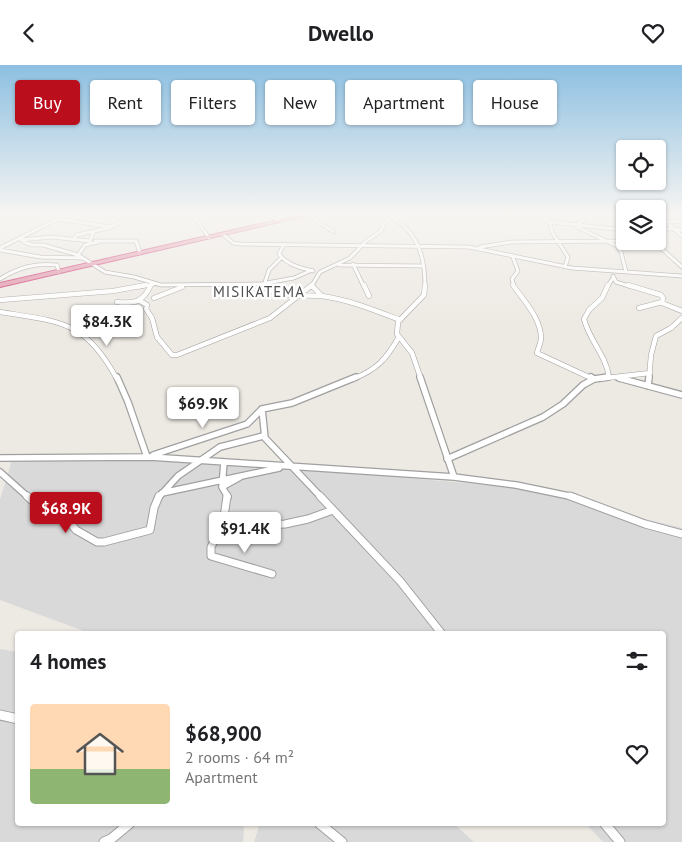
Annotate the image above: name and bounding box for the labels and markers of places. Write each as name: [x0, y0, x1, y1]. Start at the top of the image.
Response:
pin: $84.3K: [66, 305, 148, 347]
pin: $69.9K: [162, 387, 244, 429]
pin: $68.9K: [25, 491, 107, 534]
pin: $91.4K: [204, 511, 286, 554]

